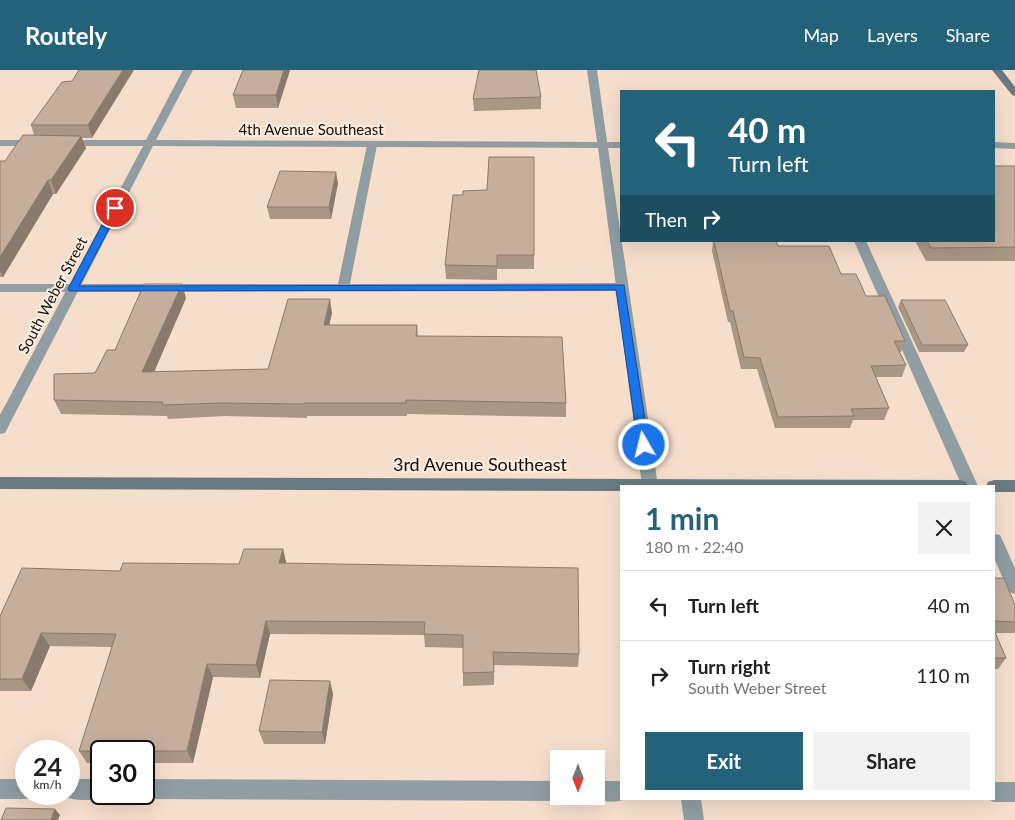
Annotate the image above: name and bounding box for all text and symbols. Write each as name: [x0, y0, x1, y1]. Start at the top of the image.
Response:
text: Routely: [25, 21, 107, 50]
text: Map: [803, 24, 839, 46]
text: Layers: [867, 24, 918, 46]
text: Share: [946, 24, 990, 46]
text: 40 m: [728, 108, 806, 150]
icon: left: [645, 110, 710, 175]
street label: 4th Avenue Southeast: [238, 120, 384, 138]
text: Turn left: [728, 150, 809, 177]
pin: [94, 187, 136, 229]
icon: arrive: [101, 194, 129, 222]
icon: right: [697, 205, 725, 233]
text: Then: [645, 208, 687, 231]
street label: South Weber Street: [14, 233, 91, 357]
position arrow: [617, 418, 669, 470]
street label: 3rd Avenue Southeast: [393, 453, 568, 475]
text: 1 min: [645, 500, 719, 536]
button: close: [918, 502, 970, 554]
text: 180 m · 22:40: [645, 537, 744, 556]
icon: left: [645, 592, 673, 620]
text: Turn left: [688, 594, 759, 617]
text: 40 m: [927, 594, 970, 617]
text: Turn right: [688, 655, 770, 678]
icon: right: [645, 662, 673, 690]
text: 110 m: [916, 664, 970, 687]
text: South Weber Street: [688, 678, 826, 697]
button: Exit: [645, 732, 803, 790]
button: Share: [813, 732, 970, 790]
speed limit sign: 30: [90, 740, 155, 805]
north arrow: [550, 750, 605, 805]
map controls: [550, 750, 605, 805]
text: 24: [33, 751, 62, 781]
text: km/h: [33, 777, 62, 792]

